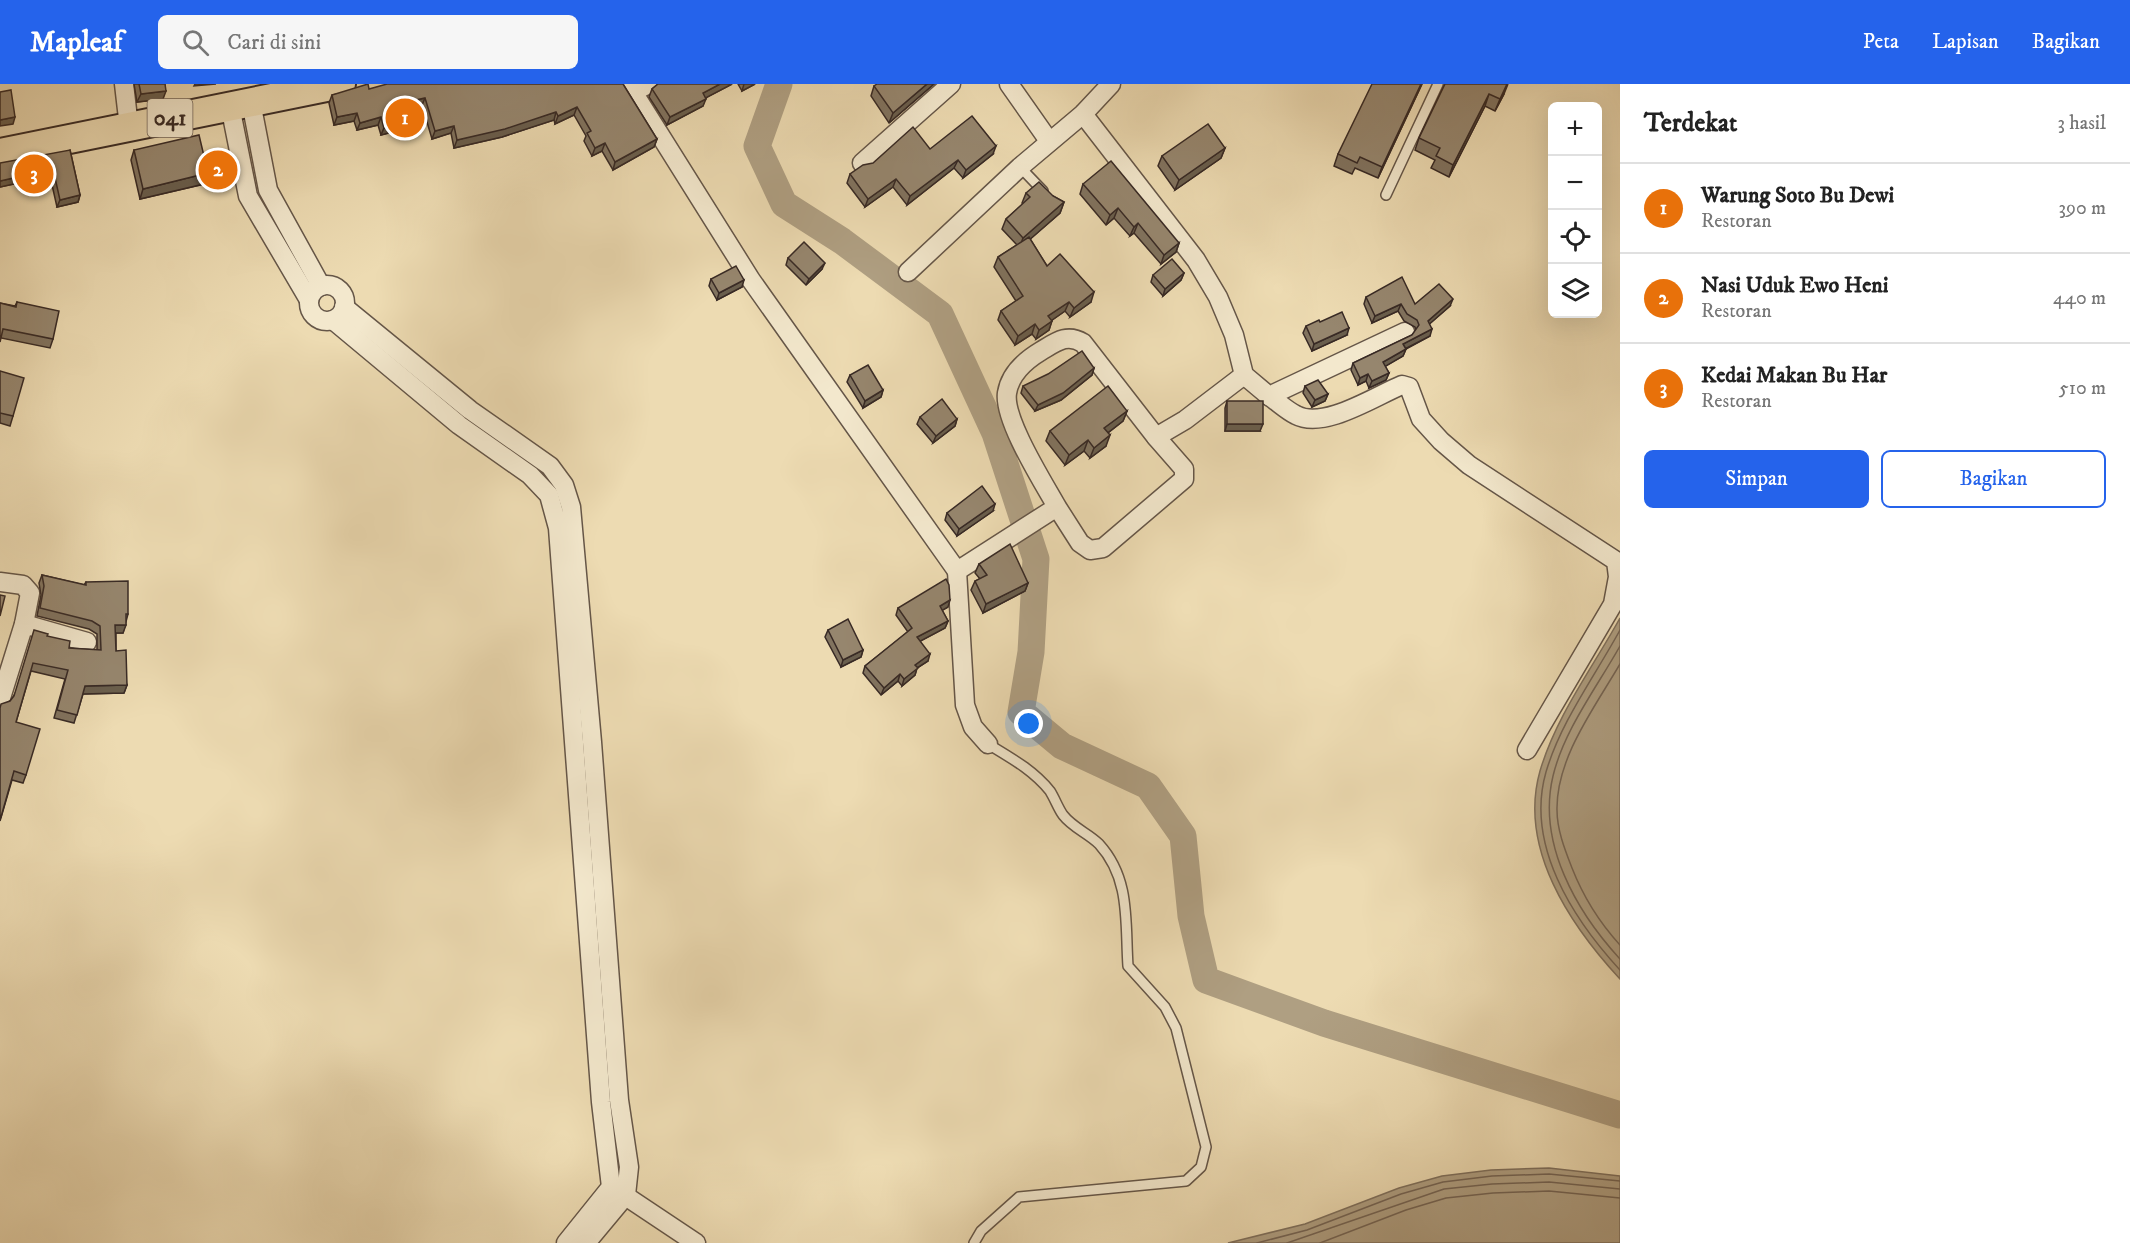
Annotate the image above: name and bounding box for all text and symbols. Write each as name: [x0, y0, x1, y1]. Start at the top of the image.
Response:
search box: [158, 15, 578, 69]
text: Mapleaf: [30, 25, 122, 60]
icon: search: [179, 26, 212, 59]
text: Cari di sini: [227, 29, 321, 56]
text: Peta: [1863, 29, 1899, 55]
text: Lapisan: [1932, 29, 1999, 55]
text: Bagikan: [2032, 29, 2100, 55]
pin: 1: [386, 96, 424, 141]
road number: 041: [148, 99, 192, 137]
map controls: [1548, 102, 1602, 318]
button: +: [1548, 102, 1602, 156]
text: Terdekat: [1644, 107, 1737, 140]
text: 3 hasil: [2057, 111, 2106, 136]
pin: 2: [198, 148, 238, 193]
pin: 3: [15, 152, 54, 196]
button: −: [1548, 156, 1602, 210]
text: Warung Soto Bu Dewi: [1701, 182, 1894, 209]
text: 1: [1660, 196, 1667, 221]
text: 390 m: [2058, 196, 2106, 221]
text: Restoran: [1701, 209, 1772, 234]
button: locate: [1548, 210, 1602, 264]
button: layers: [1548, 264, 1602, 318]
text: Nasi Uduk Ewo Heni: [1701, 272, 1888, 299]
text: 2: [1659, 286, 1668, 311]
text: 440 m: [2053, 286, 2106, 311]
text: Restoran: [1701, 299, 1772, 324]
text: Kedai Makan Bu Har: [1701, 362, 1887, 389]
text: 3: [1660, 376, 1667, 401]
text: 510 m: [2059, 376, 2106, 401]
text: Restoran: [1701, 389, 1772, 414]
button: Simpan: [1644, 450, 1869, 508]
button: Bagikan: [1881, 450, 2106, 508]
your location: [1014, 709, 1043, 738]

